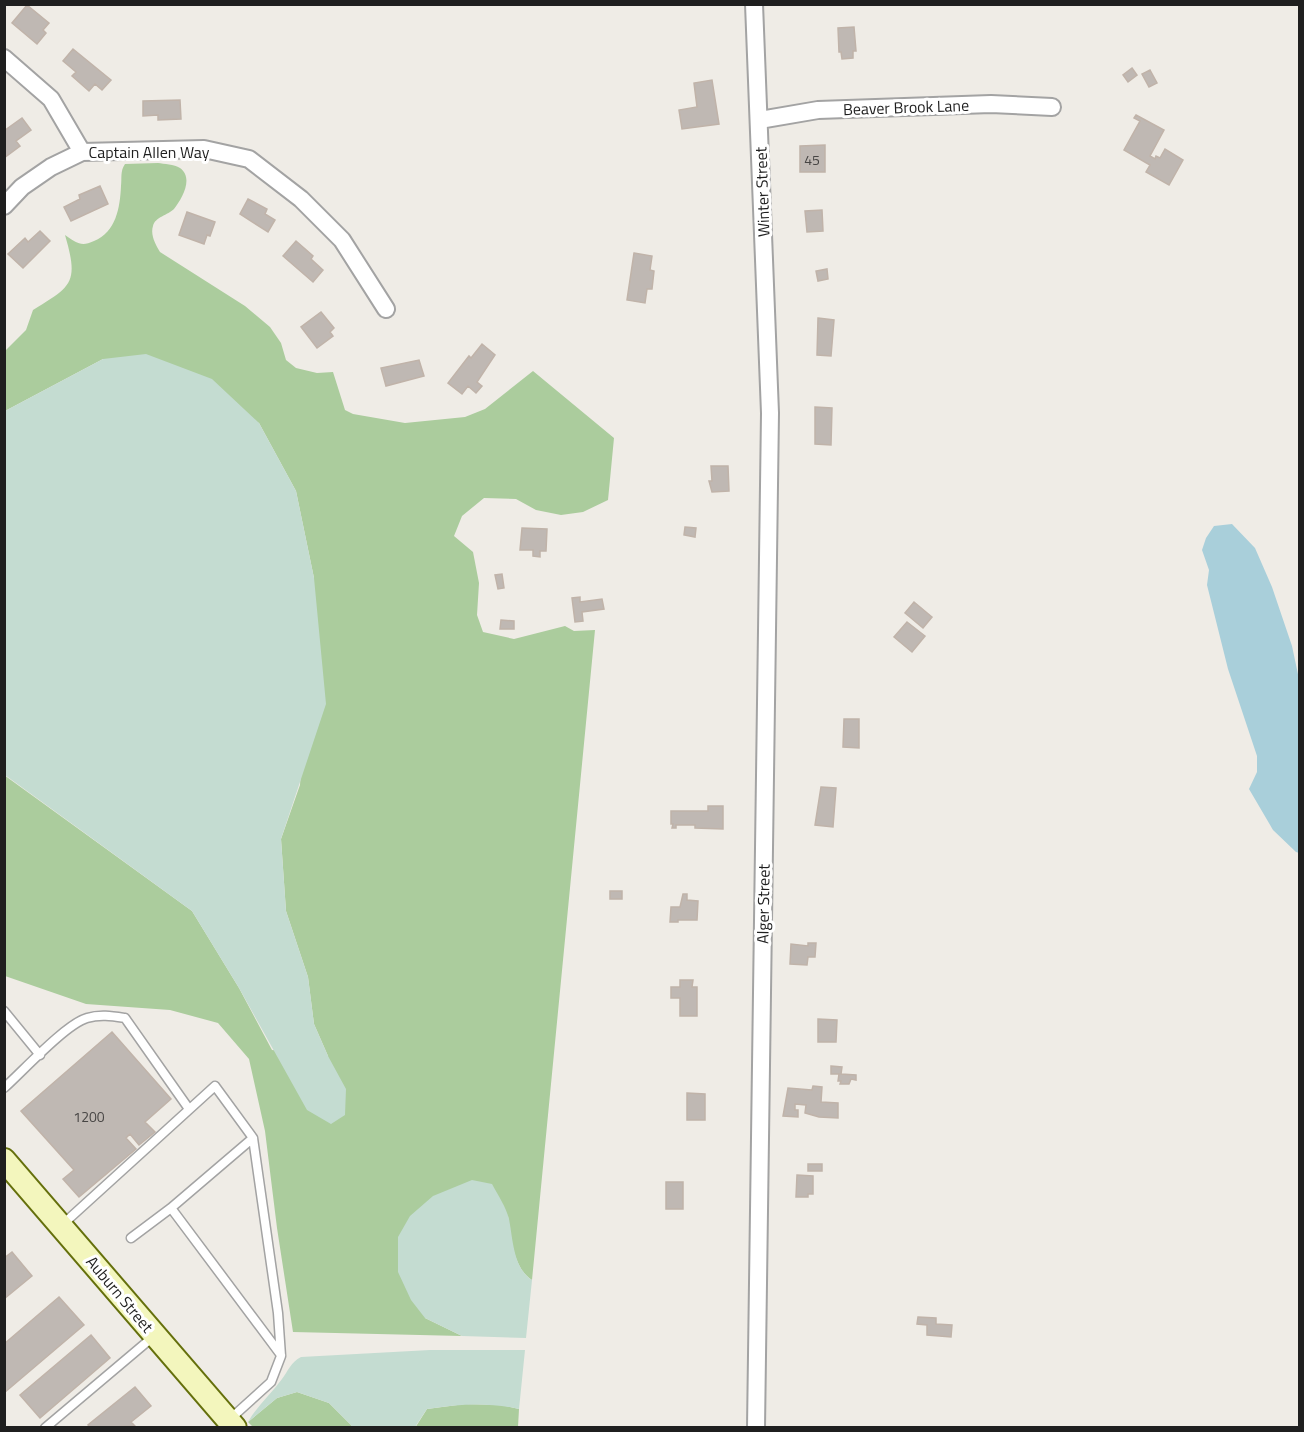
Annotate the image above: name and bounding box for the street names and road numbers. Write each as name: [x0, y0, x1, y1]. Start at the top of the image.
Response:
street label: Beaver Brook Lane: [843, 93, 969, 121]
street label: Captain Allen Way: [88, 140, 210, 164]
street label: Winter Street: [748, 146, 776, 238]
street label: Alger Street: [750, 863, 776, 944]
street label: Auburn Street: [81, 1250, 160, 1338]

